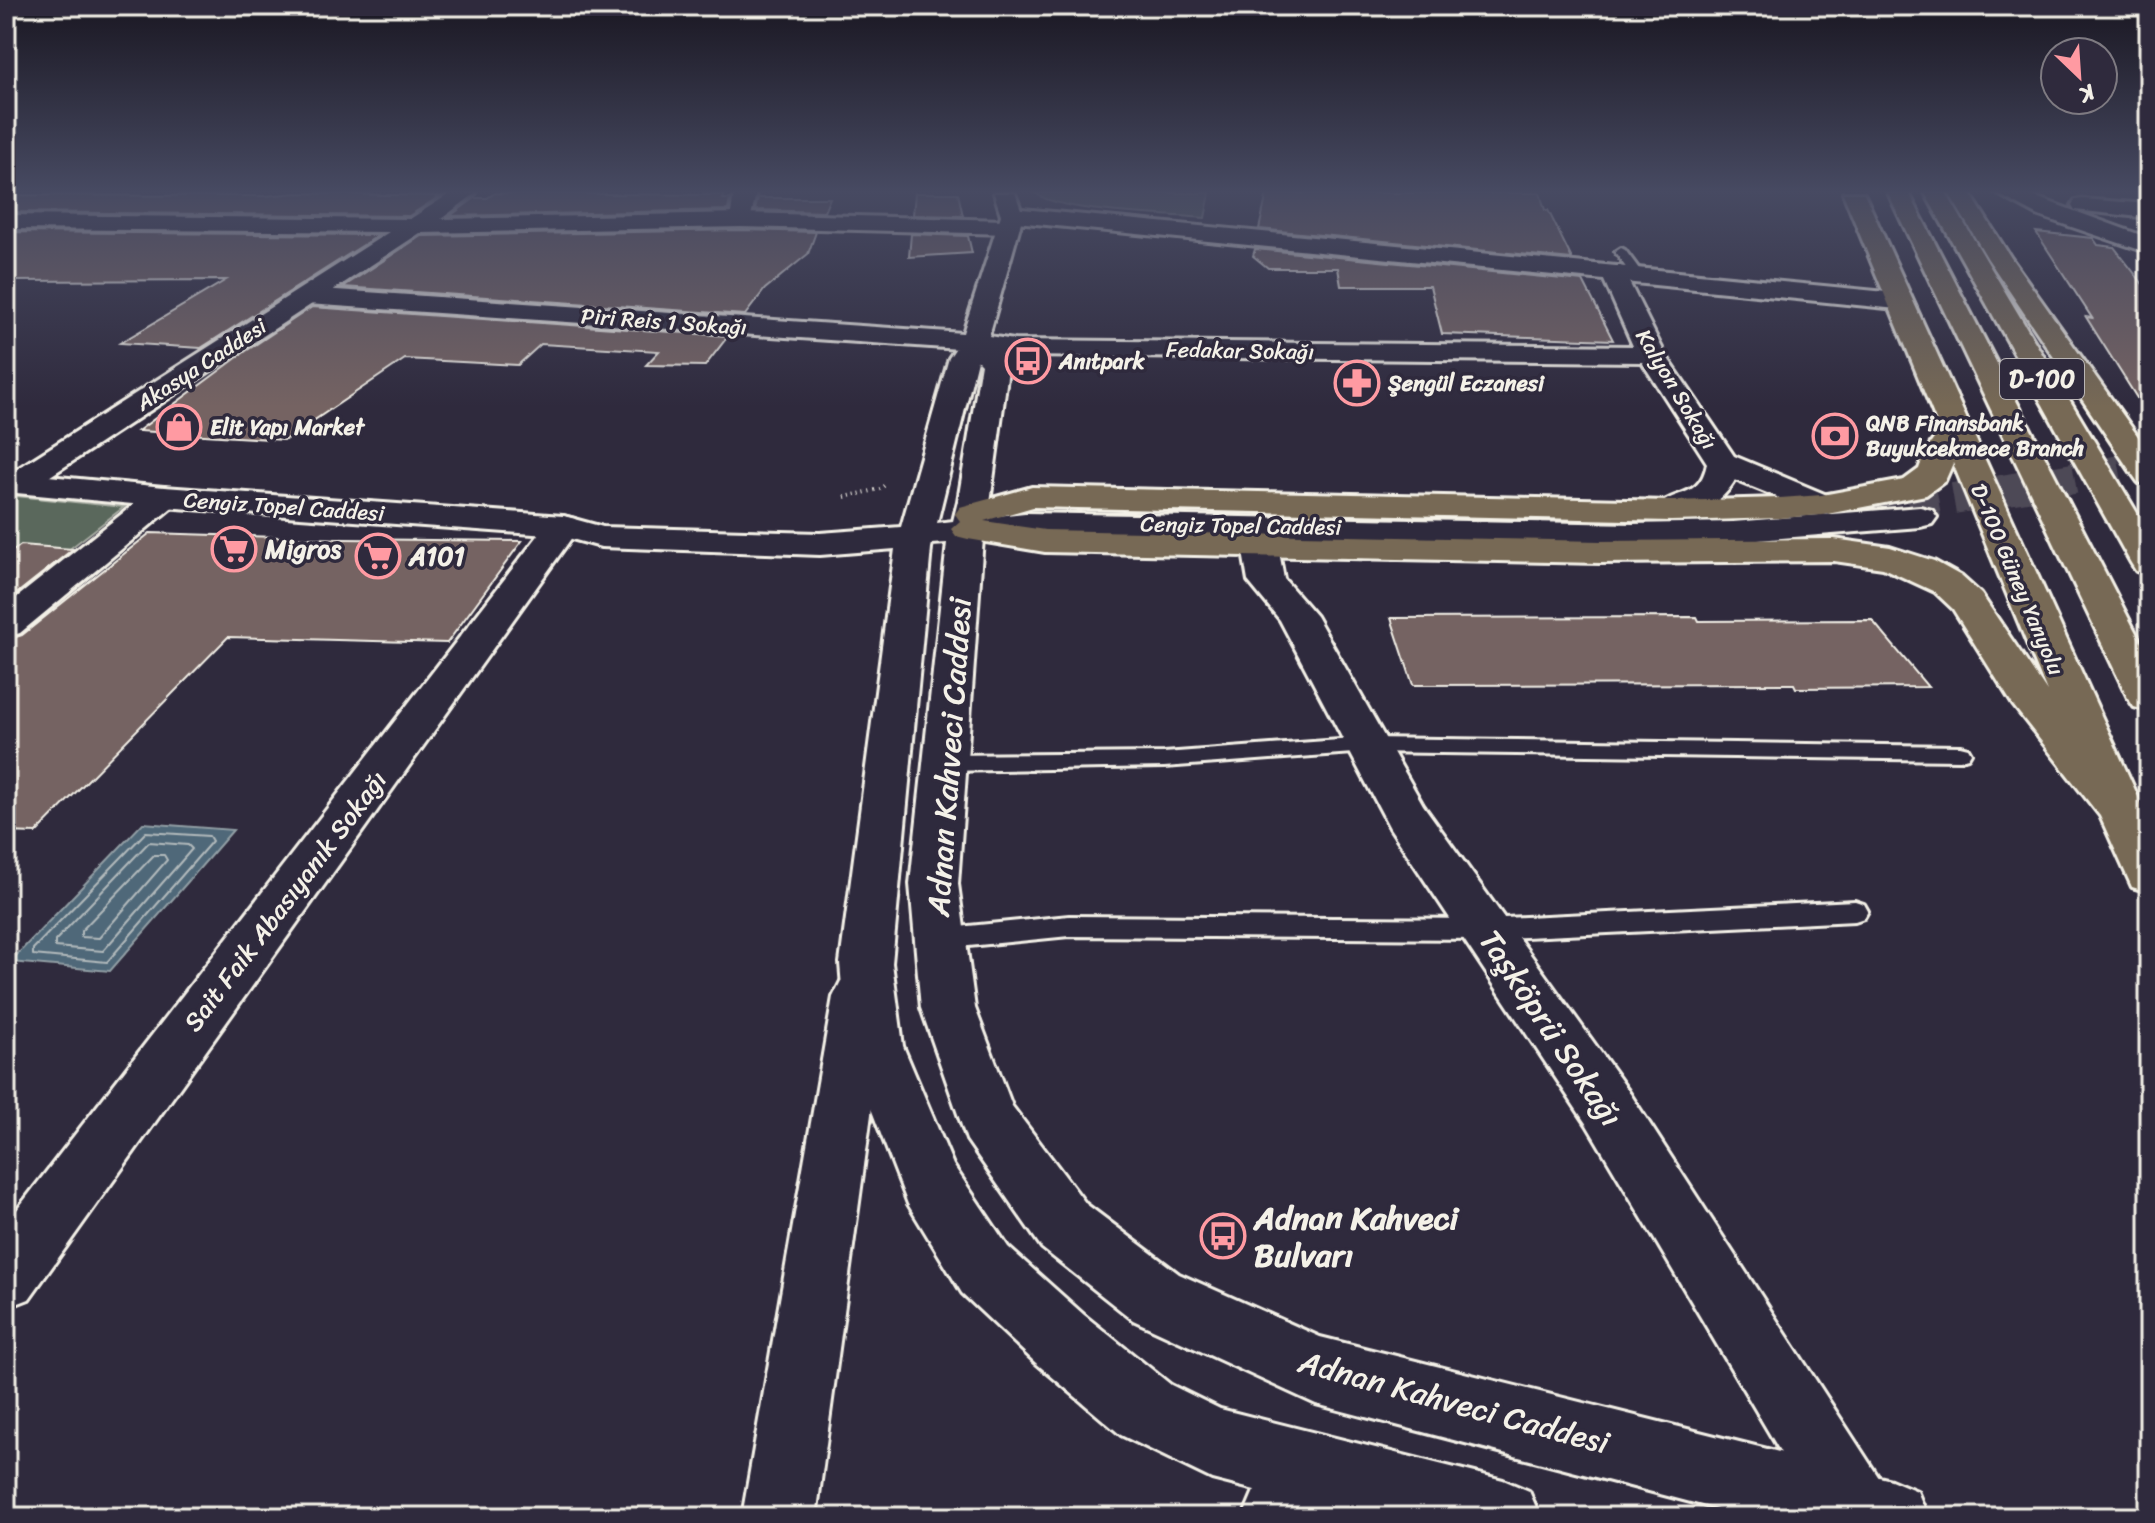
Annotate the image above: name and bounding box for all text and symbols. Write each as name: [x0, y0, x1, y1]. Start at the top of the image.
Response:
north arrow: [2039, 36, 2119, 116]
text: K: [2071, 73, 2102, 115]
street label: Piri Reis 1 Sokağı: [580, 296, 748, 347]
street label: Akasya Caddesi: [127, 307, 275, 422]
street label: Kalyon Sokağı: [1625, 321, 1728, 457]
street label: Fedakar Sokağı: [1166, 330, 1314, 371]
bus stop icon: Anıtpark: [1004, 337, 1052, 385]
place label: Anıtpark: [1058, 342, 1146, 381]
pharmacy icon: Şengül Eczanesi: [1333, 359, 1381, 407]
road number: D-100: [2000, 359, 2084, 399]
place label: Şengül Eczanesi: [1387, 364, 1545, 403]
shop icon: Elit Yapı Market: [155, 403, 203, 451]
place label: QNB Finansbank Buyukcekmece Branch: [1866, 404, 2085, 468]
place label: Elit Yapı Market: [210, 408, 365, 447]
bank icon: QNB Finansbank Buyukcekmece Branch: [1811, 412, 1859, 460]
street label: D-100 Güney Yanyolu: [1959, 477, 2076, 681]
street label: Cengiz Topel Caddesi: [182, 480, 387, 533]
street label: Cengiz Topel Caddesi: [1140, 504, 1343, 547]
supermarket icon: Migros: [210, 525, 258, 573]
place label: Migros: [264, 526, 342, 572]
supermarket icon: A101: [354, 532, 402, 580]
place label: A101: [408, 533, 465, 579]
street label: Adnan Kahveci Caddesi: [910, 594, 989, 919]
street label: Sait Faik Abasıyanık Sokağı: [171, 760, 399, 1042]
street label: Taşköprü Sokağı: [1463, 917, 1638, 1139]
place label: Adnan Kahveci Bulvarı: [1252, 1190, 1460, 1284]
bus stop icon: Adnan Kahveci Bulvarı: [1199, 1212, 1247, 1260]
street label: Adnan Kahveci Caddesi: [1291, 1333, 1617, 1472]

